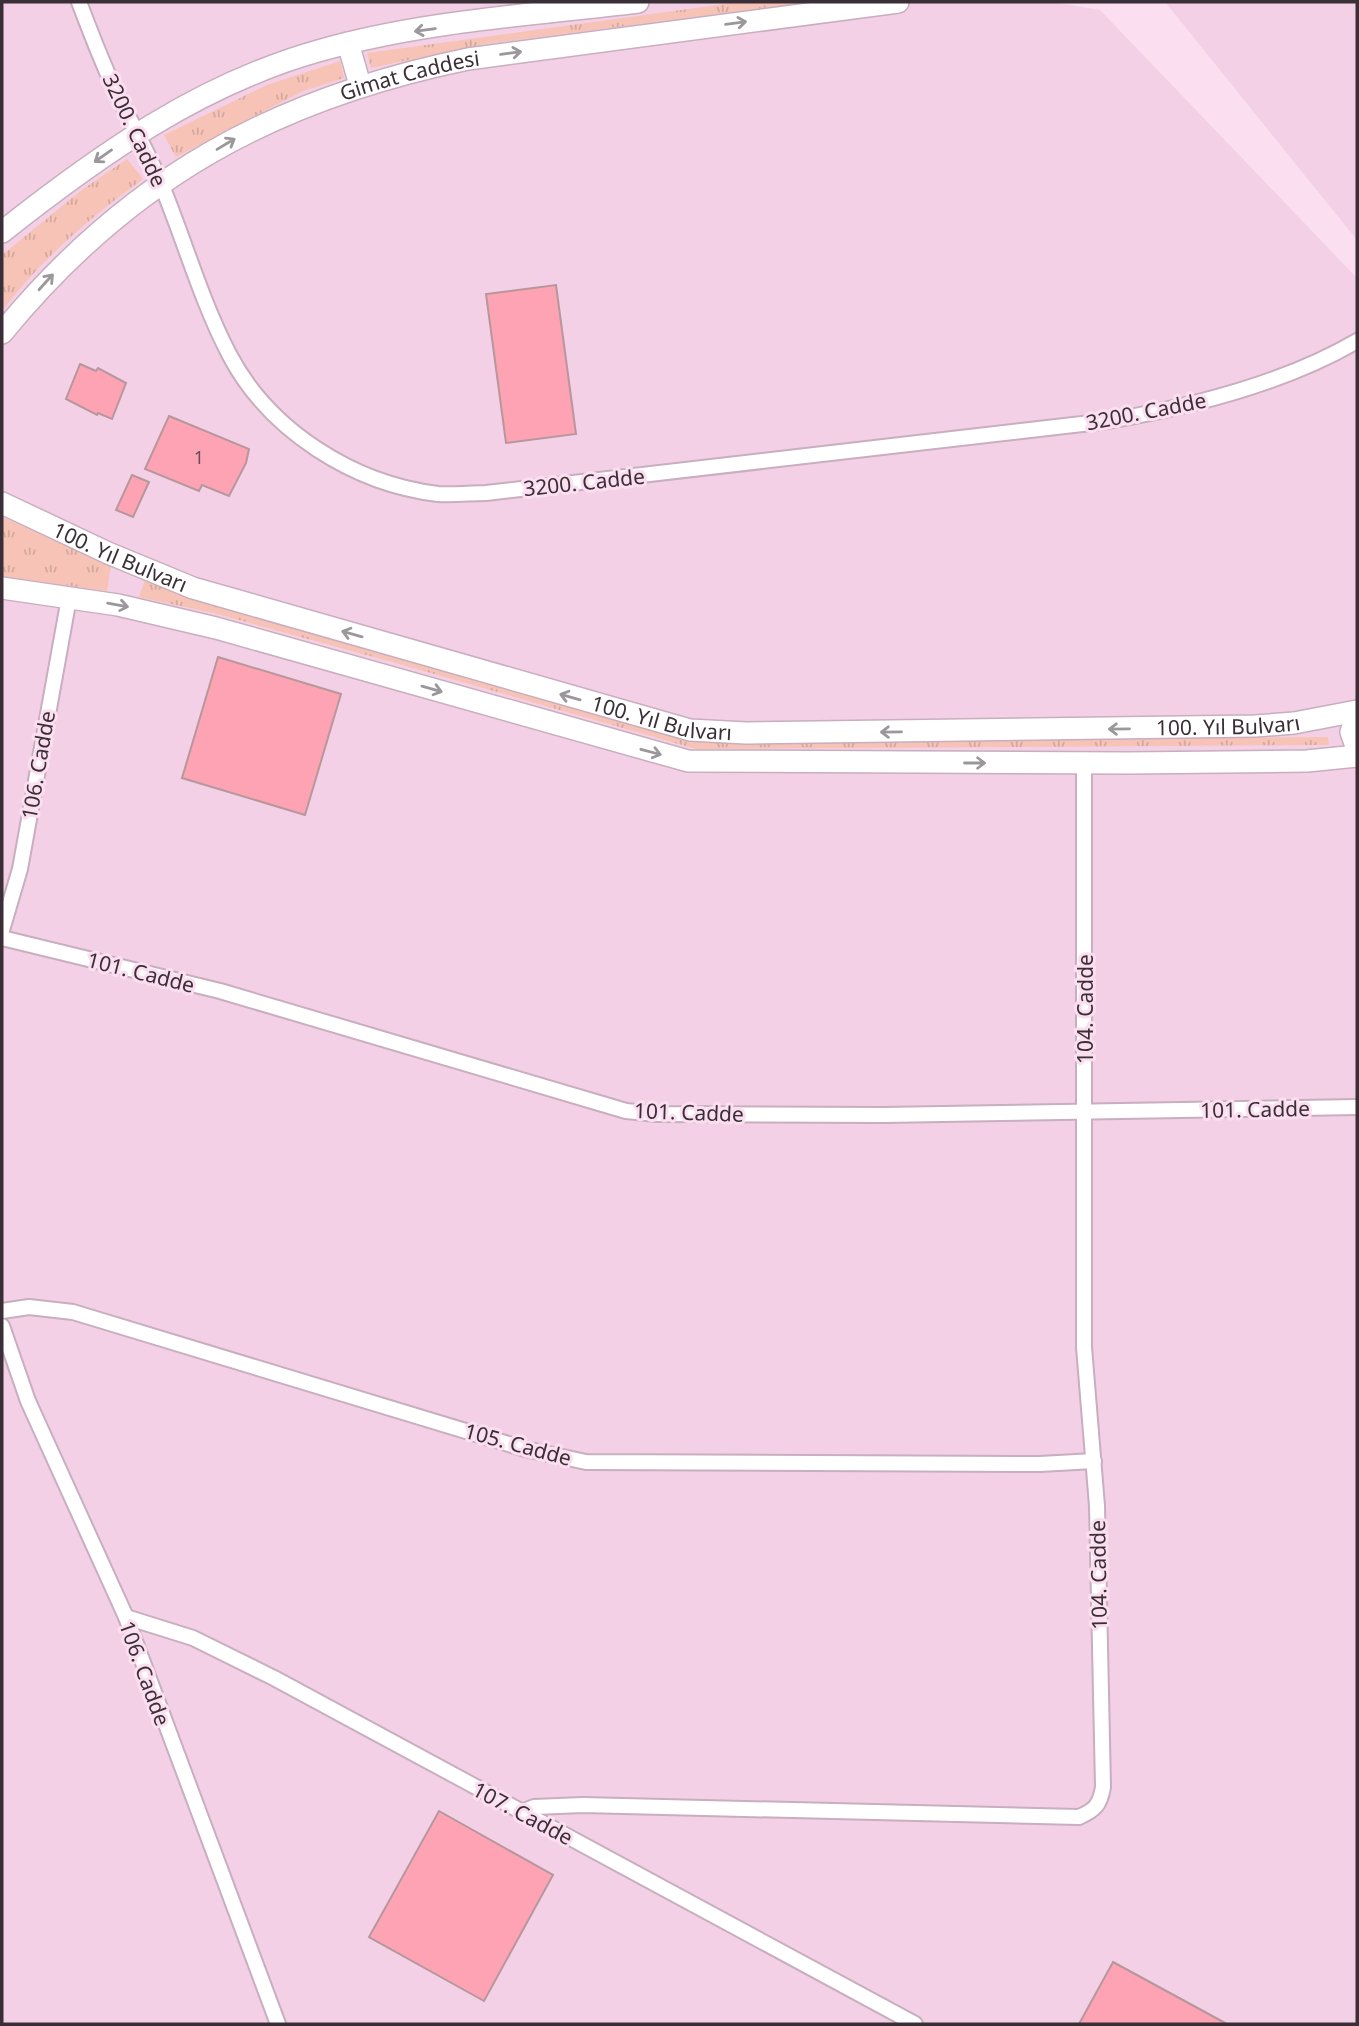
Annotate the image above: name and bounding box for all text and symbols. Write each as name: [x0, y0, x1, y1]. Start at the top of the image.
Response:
one-way arrow: [724, 16, 747, 29]
one-way arrow: [414, 24, 437, 37]
street label: Gimat Caddesi: [336, 44, 481, 107]
one-way arrow: [499, 46, 522, 59]
street label: 3200. Cadde: [97, 69, 173, 191]
one-way arrow: [215, 136, 235, 150]
one-way arrow: [94, 149, 113, 163]
one-way arrow: [38, 273, 54, 291]
street label: 3200. Cadde: [1084, 386, 1208, 436]
house number: 1: [194, 445, 204, 469]
street label: 3200. Cadde: [522, 462, 646, 502]
street label: 100. Yıl Bulvarı: [48, 515, 192, 598]
one-way arrow: [106, 599, 129, 612]
one-way arrow: [341, 627, 364, 640]
one-way arrow: [421, 684, 443, 697]
street label: 100. Yıl Bulvarı: [588, 689, 733, 746]
one-way arrow: [560, 690, 582, 703]
street label: 106. Cadde: [15, 708, 61, 822]
street label: 100. Yıl Bulvarı: [1156, 708, 1302, 741]
one-way arrow: [1108, 723, 1131, 736]
one-way arrow: [880, 725, 903, 739]
one-way arrow: [639, 746, 662, 759]
one-way arrow: [963, 756, 986, 770]
street label: 101. Cadde: [84, 945, 198, 999]
street label: 104. Cadde: [1071, 954, 1099, 1064]
street label: 101. Cadde: [1200, 1094, 1310, 1124]
street label: 101. Cadde: [634, 1096, 744, 1128]
street label: 105. Cadde: [461, 1416, 575, 1472]
street label: 104. Cadde: [1083, 1520, 1113, 1630]
street label: 106. Cadde: [113, 1617, 177, 1729]
street label: 107. Cadde: [468, 1775, 578, 1851]

